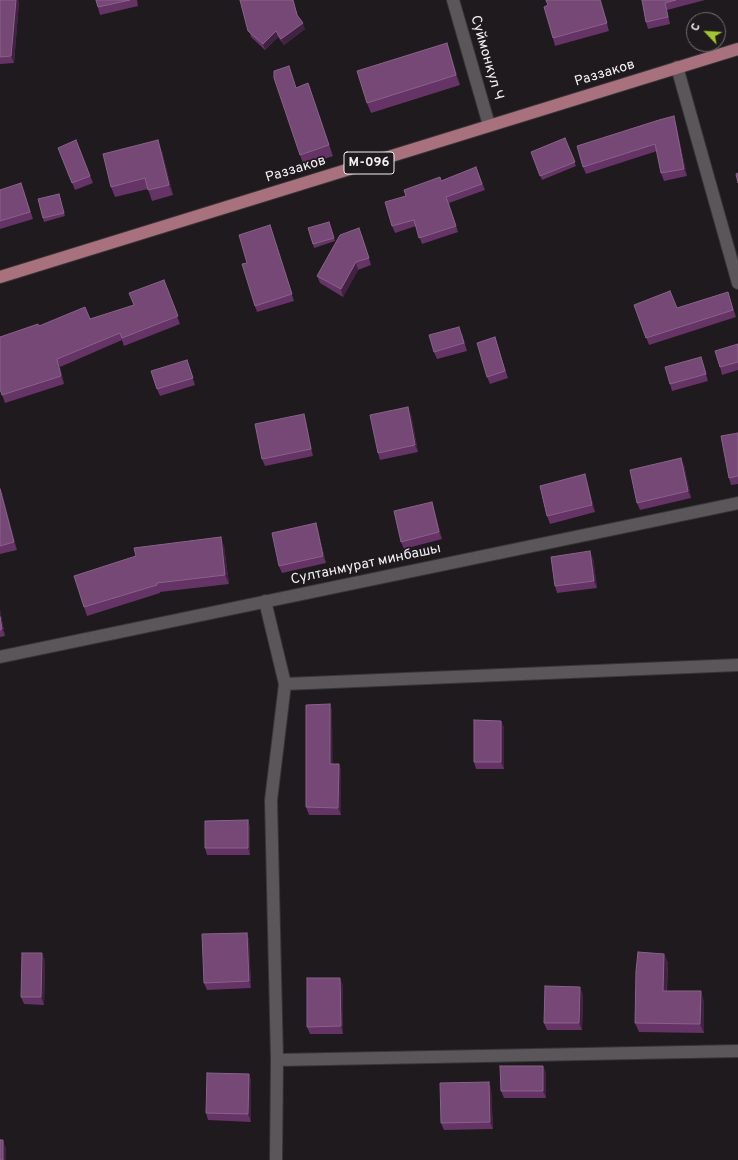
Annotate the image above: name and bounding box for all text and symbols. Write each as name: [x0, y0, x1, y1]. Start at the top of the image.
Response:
north arrow: [686, 12, 726, 52]
street label: Суймонкул Ч: [466, 14, 506, 102]
text: С: [688, 21, 704, 33]
street label: Раззаков: [573, 57, 637, 91]
road number: М-096: [344, 152, 394, 174]
street label: Раззаков: [264, 153, 328, 187]
street label: Султанмурат минбашы: [289, 541, 443, 589]

